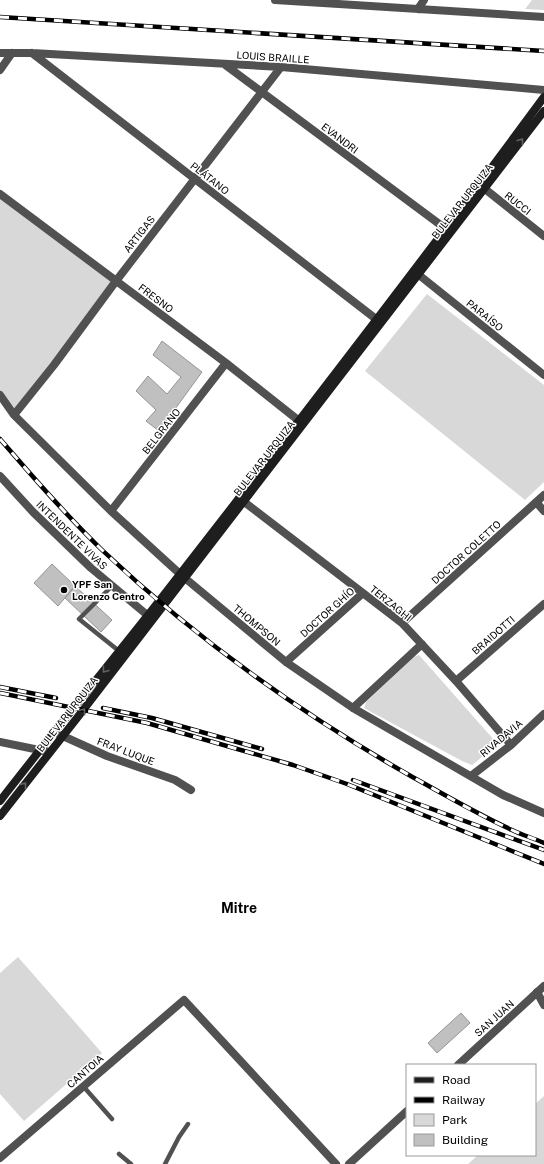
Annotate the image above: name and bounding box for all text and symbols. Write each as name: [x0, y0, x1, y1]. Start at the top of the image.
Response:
street label: LOUIS BRAILLE: [236, 48, 310, 66]
street label: EVANDRI: [319, 120, 361, 156]
one-way arrow: [516, 139, 523, 146]
street label: PLÁTANO: [188, 159, 232, 197]
street label: BULEVAR URQUIZA: [429, 161, 495, 241]
street label: RUCCI: [502, 189, 534, 217]
street label: ARTIGAS: [121, 213, 157, 255]
street label: FRESNO: [136, 281, 176, 315]
street label: PARAÍSO: [464, 297, 506, 333]
street label: BELGRANO: [139, 406, 183, 456]
street label: BULEVAR URQUIZA: [231, 418, 297, 498]
street label: INTENDENTE VIVAS: [34, 498, 110, 572]
street label: DOCTOR COLETTO: [429, 518, 503, 586]
place label: YPF San Lorenzo Centro: [72, 578, 145, 602]
street label: TERZAGHI: [368, 583, 414, 623]
marker: YPF San Lorenzo Centro: [59, 585, 69, 595]
street label: DOCTOR GHÍO: [298, 585, 356, 639]
street label: THOMPSON: [231, 602, 283, 648]
street label: BRAIDOTTI: [469, 613, 517, 657]
one-way arrow: [102, 665, 109, 672]
street label: BULEVAR URQUIZA: [34, 674, 100, 754]
one-way arrow: [78, 708, 85, 715]
street label: RIVADAVIA: [477, 717, 525, 759]
street label: FRAY LUQUE: [96, 735, 156, 767]
one-way arrow: [19, 782, 26, 789]
district label: Mitre: [221, 900, 257, 916]
street label: SAN JUAN: [472, 997, 516, 1039]
street label: CANTOIA: [64, 1052, 106, 1090]
legend: [406, 1064, 536, 1156]
text: Road: [442, 1073, 470, 1087]
text: Railway: [442, 1093, 486, 1107]
text: Park: [442, 1113, 468, 1127]
text: Building: [442, 1133, 488, 1147]

